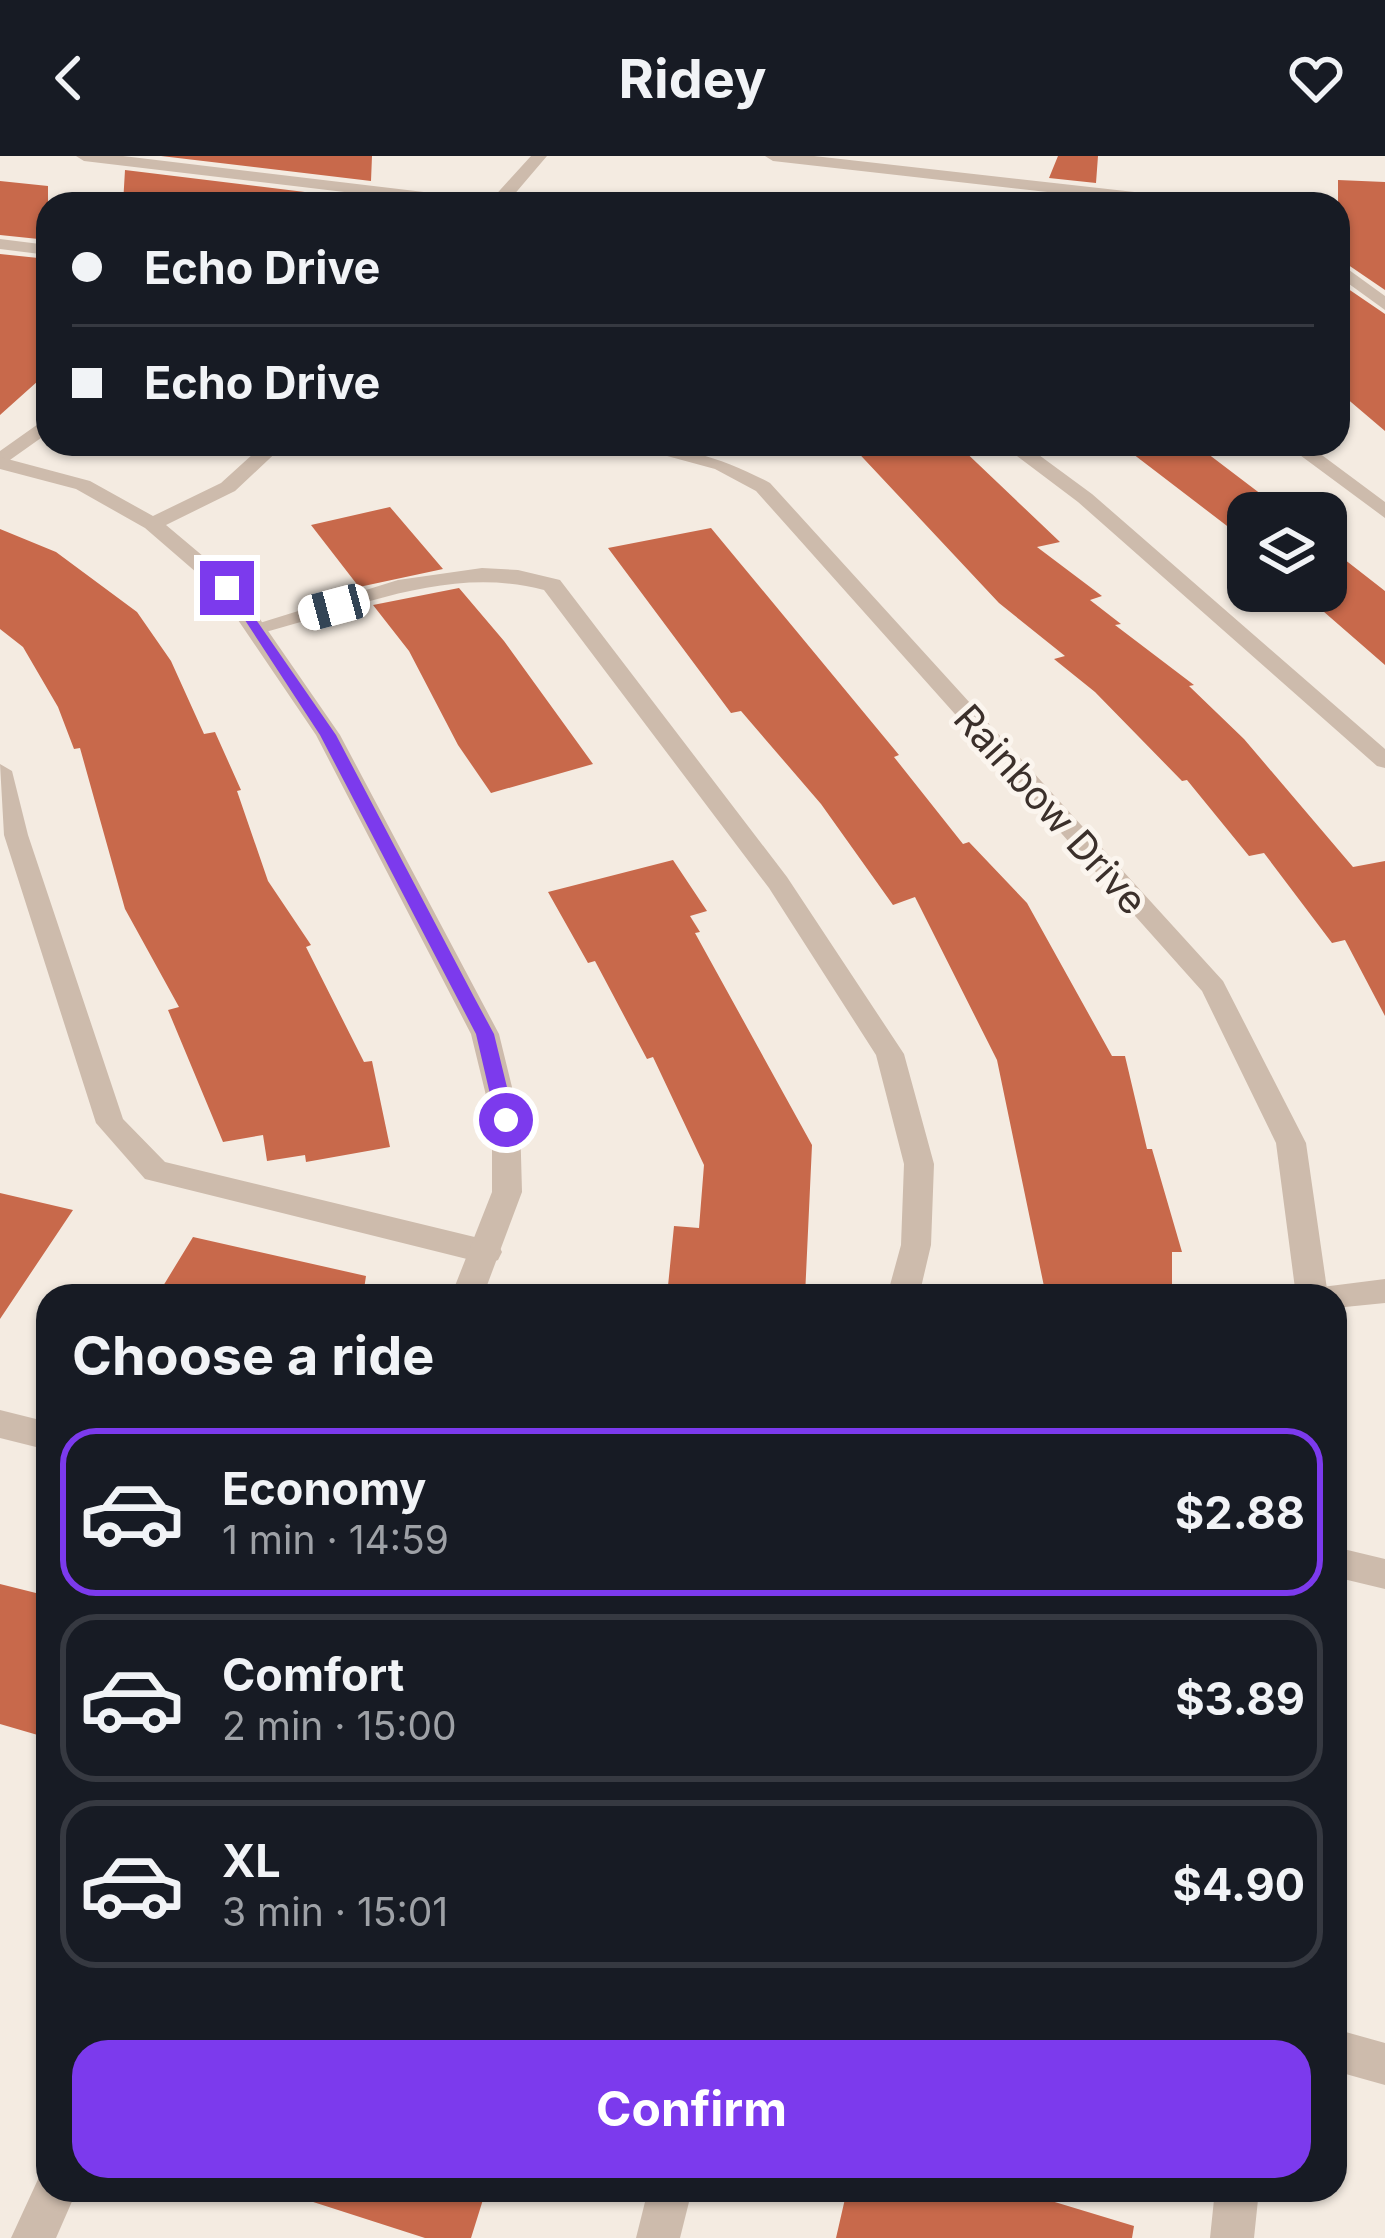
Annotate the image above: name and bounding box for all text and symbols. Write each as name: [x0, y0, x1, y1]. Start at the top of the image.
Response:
icon: back: [36, 45, 102, 111]
icon: heart: [1283, 45, 1349, 111]
text: Ridey: [619, 46, 766, 111]
text: Echo Drive: [144, 240, 380, 295]
text: Echo Drive: [144, 355, 380, 410]
map controls: [1227, 492, 1347, 612]
button: layers: [1227, 492, 1347, 612]
route end: [200, 561, 254, 615]
car: [295, 580, 373, 634]
street label: Rainbow Drive: [945, 695, 1157, 923]
route start: [479, 1093, 533, 1147]
text: Choose a ride: [72, 1323, 434, 1388]
icon: car: [78, 1458, 186, 1566]
text: Economy: [222, 1461, 426, 1516]
text: $2.88: [1175, 1485, 1305, 1540]
text: 1 min · 14:59: [222, 1516, 449, 1563]
icon: car: [78, 1644, 186, 1752]
text: Comfort: [222, 1647, 404, 1702]
text: $3.89: [1175, 1671, 1305, 1726]
text: 2 min · 15:00: [222, 1702, 457, 1749]
icon: car: [78, 1830, 186, 1938]
text: XL: [222, 1833, 281, 1888]
text: $4.90: [1173, 1857, 1305, 1912]
text: 3 min · 15:01: [222, 1888, 448, 1935]
button: Confirm: [72, 2040, 1311, 2178]

